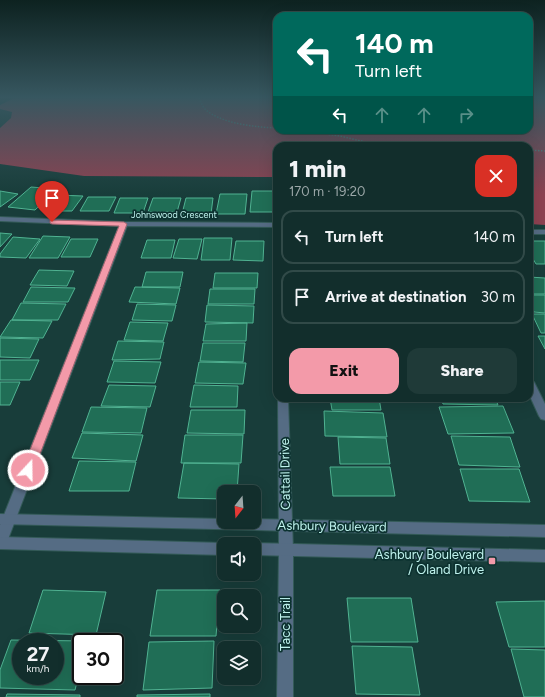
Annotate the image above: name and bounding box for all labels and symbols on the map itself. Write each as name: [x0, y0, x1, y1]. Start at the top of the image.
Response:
pin: [35, 181, 69, 222]
street label: Johnswood Crescent: [131, 209, 218, 220]
street label: Cattail Drive: [277, 438, 293, 510]
position arrow: [7.0, 449, 49.0, 491]
north arrow: [217, 485, 261, 529]
street label: Ashbury Boulevard: [277, 518, 387, 534]
place label: Ashbury Boulevard / Oland Drive: [375, 547, 484, 577]
marker: Ashbury Boulevard / Oland Drive: [487, 556, 497, 566]
street label: Tacc Trail: [278, 597, 293, 651]
speed limit sign: 30: [72, 633, 124, 685]

